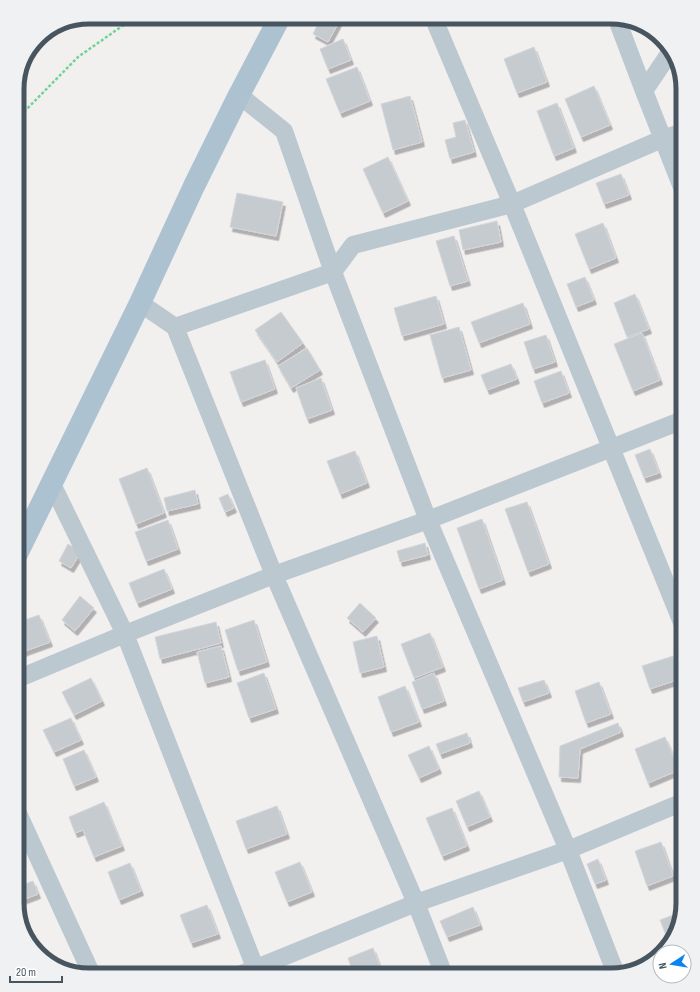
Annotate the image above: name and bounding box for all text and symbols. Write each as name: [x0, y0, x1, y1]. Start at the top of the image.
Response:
north arrow: [652, 944, 692, 984]
scale bar: [10, 958, 62, 984]
text: N: [656, 962, 670, 970]
text: 20 m: [16, 965, 36, 980]

